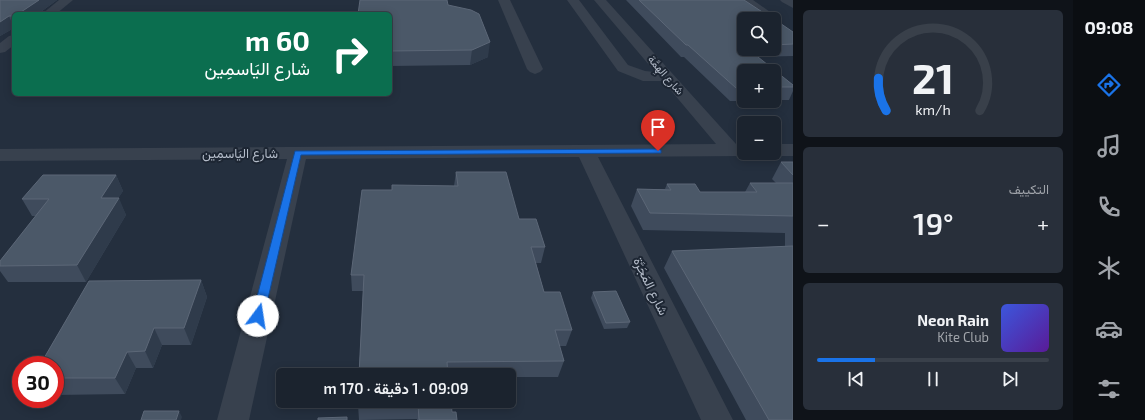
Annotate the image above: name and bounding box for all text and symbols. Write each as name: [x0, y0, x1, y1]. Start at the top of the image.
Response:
map controls: [737, 12, 781, 160]
button: search: [737, 12, 781, 56]
text: 09:08: [1084, 16, 1134, 38]
text: 60 m: [245, 23, 310, 57]
icon: right: [324, 28, 376, 80]
street label: شارع الهِمَّة: [643, 52, 687, 99]
text: 21: [912, 52, 954, 102]
text: شارع اليَاسمِين: [205, 57, 310, 79]
button: +: [737, 64, 781, 108]
icon: directions: [1095, 71, 1123, 99]
text: km/h: [915, 101, 951, 118]
pin: [641, 110, 675, 151]
icon: arrive: [647, 116, 669, 138]
button: −: [737, 116, 781, 160]
icon: music: [1095, 132, 1123, 160]
street label: شارع اليَاسمِين: [202, 145, 278, 163]
text: التكييف: [1009, 181, 1049, 197]
icon: phone: [1095, 193, 1123, 221]
text: 19°: [913, 205, 954, 241]
text: −: [817, 210, 830, 236]
text: +: [1037, 210, 1049, 236]
icon: climate: [1095, 254, 1123, 282]
street label: شارع المَجَرَّة: [628, 255, 672, 318]
position arrow: [237, 295, 279, 337]
text: Neon Rain: [917, 311, 989, 329]
icon: car: [1095, 315, 1123, 343]
text: Kite Club: [937, 329, 989, 345]
speed limit sign: 30: [12, 356, 64, 408]
icon: previous: [845, 368, 867, 390]
icon: pause: [922, 368, 944, 390]
icon: next: [999, 368, 1021, 390]
icon: filters: [1095, 375, 1123, 403]
text: 09:09 · 1 دقيقة · 170 m: [324, 379, 468, 397]

